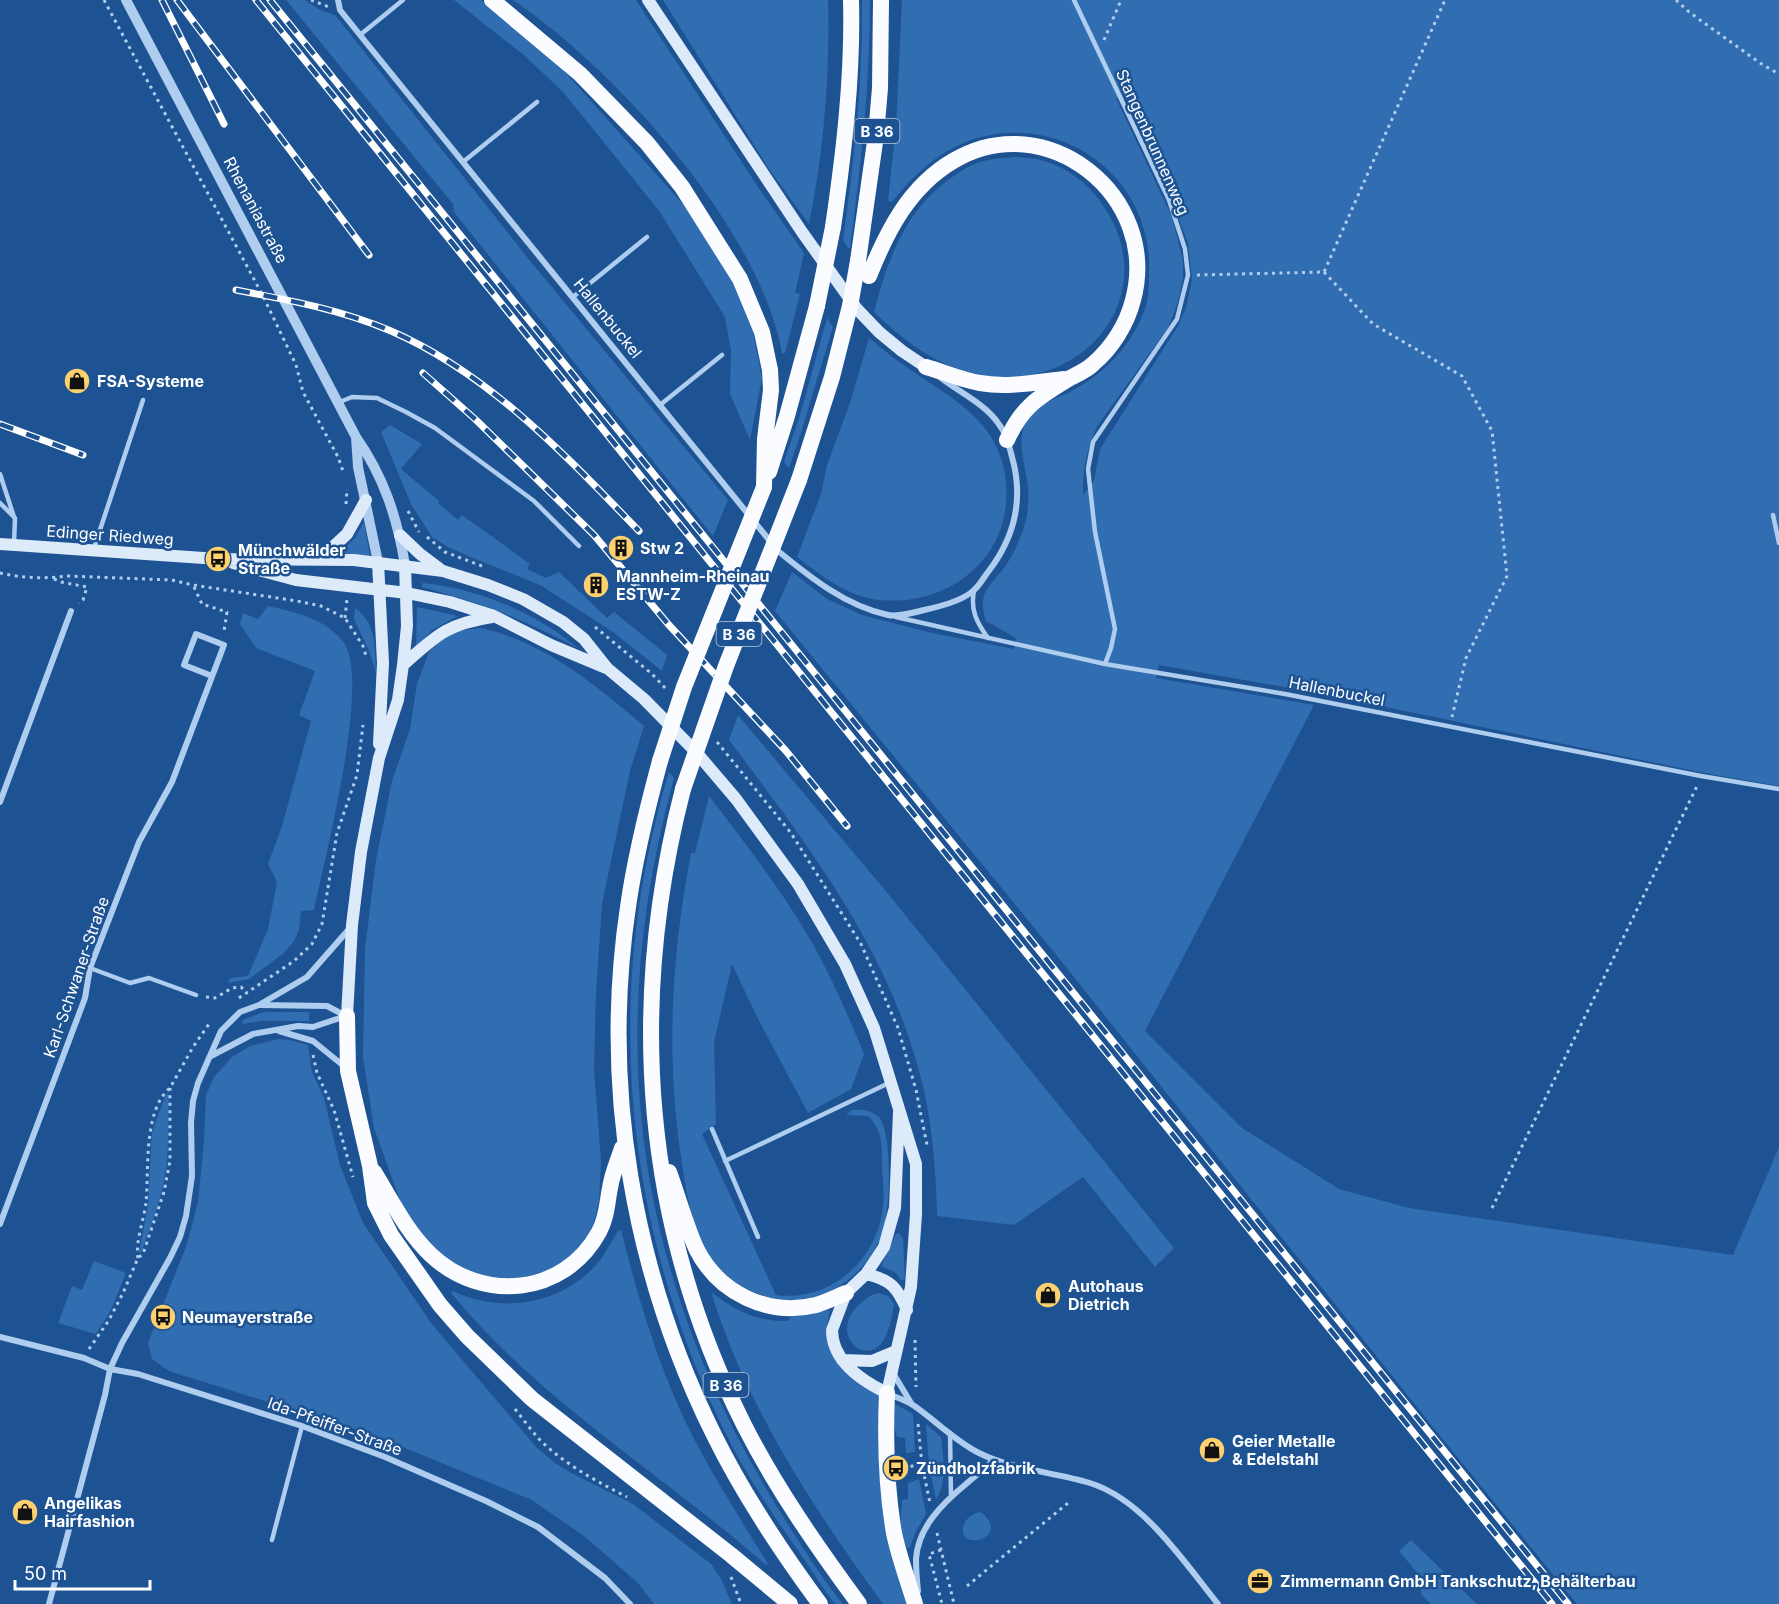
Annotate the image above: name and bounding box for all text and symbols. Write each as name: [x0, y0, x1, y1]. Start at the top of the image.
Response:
street label: Stangenbrunnenweg: [1112, 66, 1194, 218]
road number: B 36: [854, 119, 900, 143]
street label: Rhenaniastraße: [220, 153, 292, 267]
street label: Hallenbuckel: [570, 274, 646, 362]
shop icon: FSA-Systeme: [62, 366, 92, 396]
place label: FSA-Systeme: [97, 371, 204, 391]
street label: Edinger Riedweg: [46, 521, 174, 549]
building icon: Stw 2: [606, 533, 636, 563]
place label: Stw 2: [640, 538, 684, 558]
place label: Münchwälder Straße: [238, 540, 346, 578]
bus stop icon: Münchwälder Straße: [203, 544, 233, 574]
place label: Mannheim-Rheinau ESTW-Z: [616, 566, 770, 604]
building icon: Mannheim-Rheinau ESTW-Z: [581, 570, 611, 600]
road number: B 36: [716, 622, 762, 646]
street label: Hallenbuckel: [1287, 672, 1387, 710]
street label: Karl-Schwaner-Straße: [39, 894, 113, 1060]
place label: Autohaus Dietrich: [1068, 1276, 1144, 1314]
shop icon: Autohaus Dietrich: [1033, 1280, 1063, 1310]
bus stop icon: Neumayerstraße: [148, 1302, 178, 1332]
place label: Neumayerstraße: [182, 1307, 313, 1327]
road number: B 36: [704, 1373, 748, 1397]
street label: Ida-Pfeiffer-Straße: [265, 1392, 405, 1460]
place label: Geier Metalle & Edelstahl: [1232, 1431, 1336, 1469]
shop icon: Geier Metalle & Edelstahl: [1197, 1435, 1227, 1465]
bus stop icon: Zündholzfabrik: [881, 1453, 911, 1483]
place label: Zündholzfabrik: [916, 1458, 1036, 1478]
place label: Angelikas Hairfashion: [44, 1493, 135, 1531]
shop icon: Angelikas Hairfashion: [10, 1497, 40, 1527]
scale bar: [15, 1553, 150, 1591]
text: 50 m: [24, 1563, 67, 1584]
office icon: Zimmermann GmbH Tankschutz, Behälterbau: [1245, 1566, 1275, 1596]
place label: Zimmermann GmbH Tankschutz, Behälterbau: [1280, 1571, 1636, 1591]

